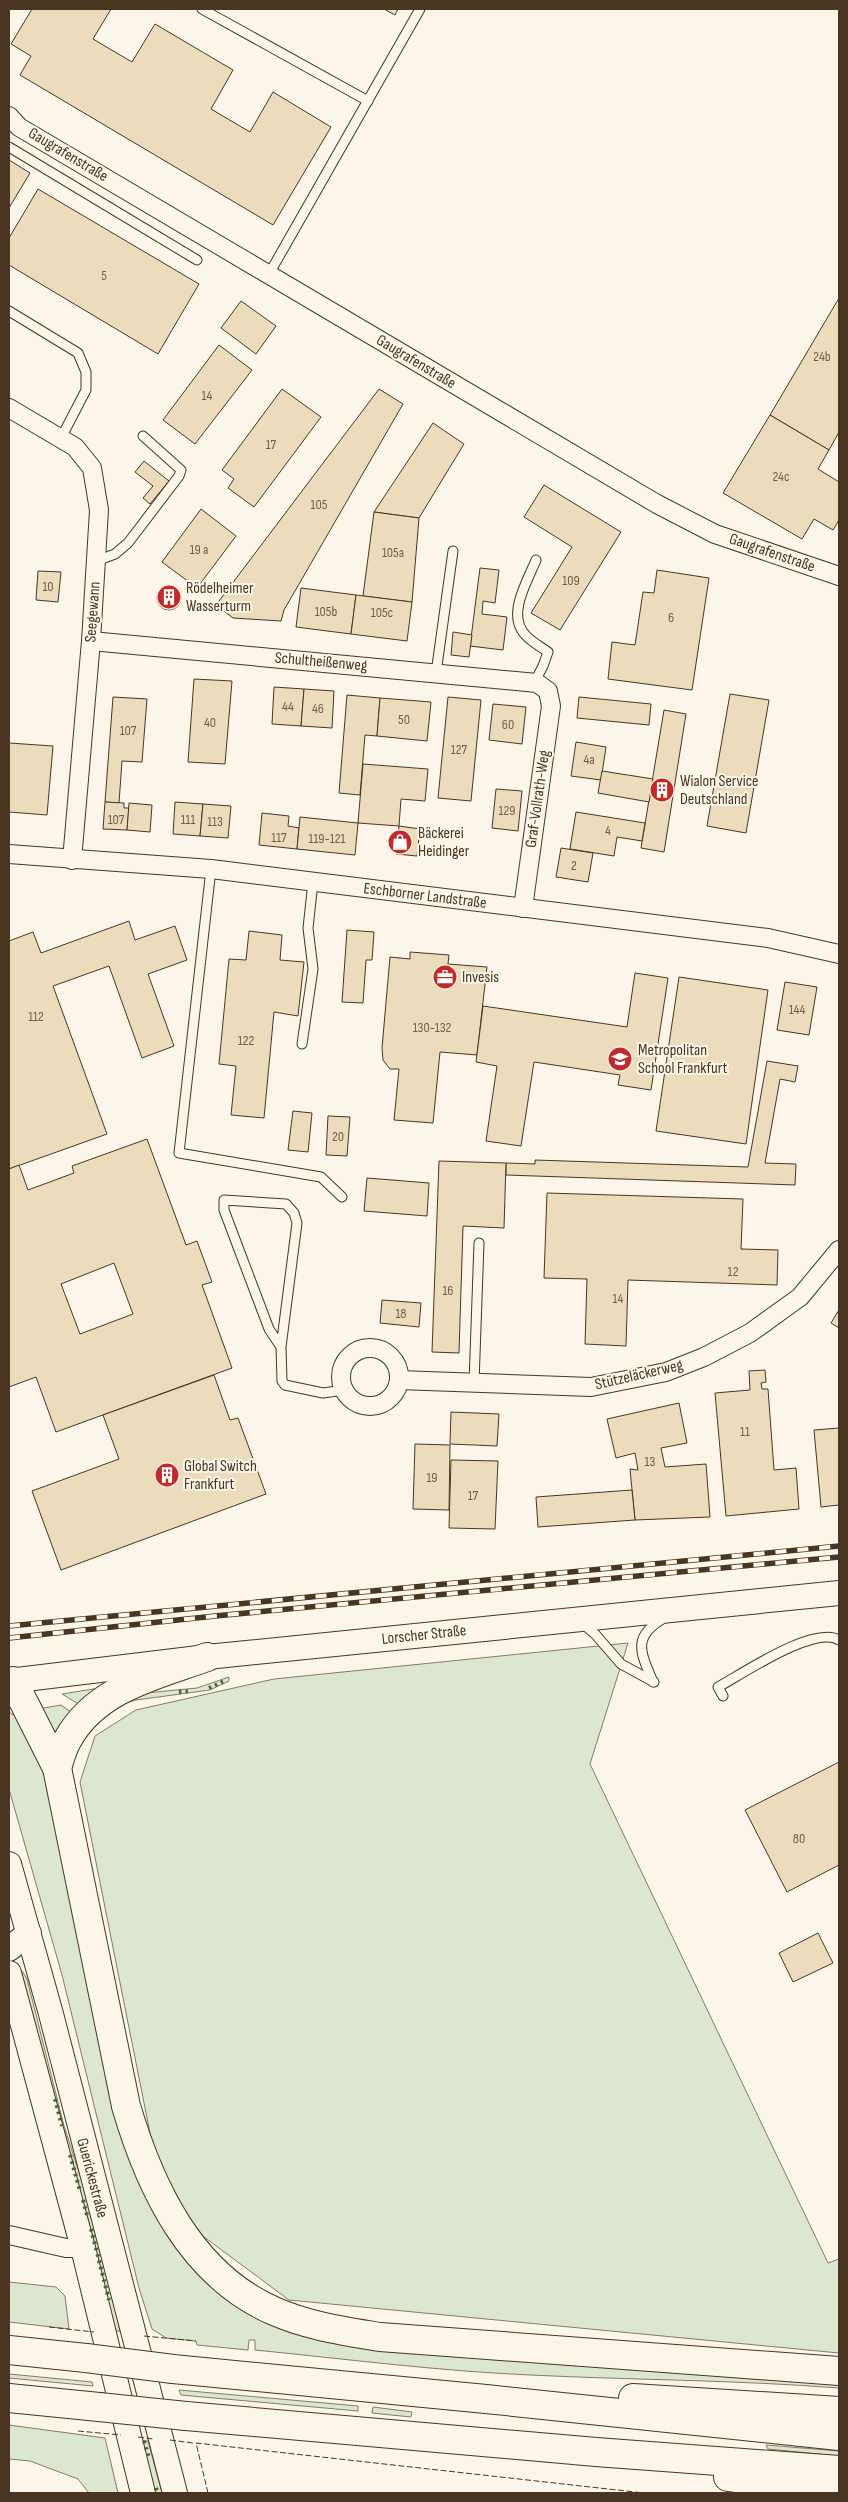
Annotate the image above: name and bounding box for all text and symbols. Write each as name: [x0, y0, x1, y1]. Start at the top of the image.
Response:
street label: Gaugrafenstraße: [25, 124, 111, 186]
house number: 5: [101, 267, 107, 284]
street label: Gaugrafenstraße: [373, 331, 459, 393]
house number: 24b: [813, 348, 831, 365]
house number: 14: [202, 387, 213, 404]
house number: 17: [266, 436, 277, 453]
house number: 24c: [772, 468, 790, 485]
house number: 105: [311, 496, 328, 513]
street label: Gaugrafenstraße: [727, 529, 817, 577]
house number: 19 a: [190, 541, 208, 558]
house number: 105a: [382, 544, 404, 561]
house number: 109: [562, 572, 580, 589]
house number: 10: [42, 578, 54, 595]
place label: Rödelheimer Wasserturm: [186, 579, 254, 616]
street label: Seegewann: [81, 581, 105, 643]
building icon: Rödelheimer Wasserturm: [156, 584, 182, 610]
house number: 105b: [315, 603, 337, 620]
house number: 105c: [371, 604, 393, 621]
house number: 6: [668, 609, 674, 626]
street label: Schultheißenweg: [274, 648, 368, 676]
house number: 44: [282, 698, 294, 715]
house number: 46: [312, 700, 324, 717]
house number: 50: [398, 711, 410, 728]
house number: 40: [204, 714, 216, 731]
house number: 60: [502, 716, 514, 733]
house number: 107: [120, 722, 137, 739]
house number: 127: [451, 741, 468, 758]
street label: Graf-Vollrath-Weg: [522, 749, 554, 849]
house number: 4a: [583, 751, 595, 768]
place label: Wialon Service Deutschland: [680, 772, 759, 809]
building icon: Wialon Service Deutschland: [649, 777, 675, 803]
house number: 129: [498, 802, 516, 819]
house number: 107: [108, 811, 125, 828]
house number: 111: [181, 811, 195, 828]
house number: 113: [207, 813, 223, 830]
house number: 4: [605, 822, 611, 839]
place label: Bäckerei Heidinger: [418, 824, 470, 861]
house number: 117: [271, 829, 287, 846]
shop icon: Bäckerei Heidinger: [387, 829, 413, 855]
house number: 119-121: [309, 830, 346, 847]
house number: 2: [571, 857, 577, 874]
street label: Eschborner Landstraße: [362, 879, 488, 913]
office icon: Invesis: [432, 964, 458, 990]
place label: Invesis: [462, 968, 499, 987]
house number: 144: [789, 1001, 805, 1018]
house number: 112: [28, 1008, 44, 1025]
house number: 130-132: [413, 1019, 452, 1036]
house number: 122: [238, 1032, 255, 1049]
place label: Metropolitan School Frankfurt: [638, 1041, 727, 1078]
school or university icon: Metropolitan School Frankfurt: [607, 1046, 633, 1072]
house number: 20: [332, 1128, 344, 1145]
house number: 12: [728, 1263, 739, 1280]
house number: 16: [442, 1282, 454, 1299]
house number: 14: [613, 1290, 624, 1307]
house number: 18: [395, 1305, 407, 1322]
street label: Stützeläckerweg: [593, 1356, 685, 1394]
house number: 11: [740, 1423, 750, 1440]
house number: 13: [645, 1453, 656, 1470]
place label: Global Switch Frankfurt: [184, 1457, 257, 1494]
building icon: Global Switch Frankfurt: [154, 1462, 180, 1488]
house number: 19: [426, 1469, 438, 1486]
house number: 17: [468, 1487, 479, 1504]
street label: Lorscher Straße: [381, 1621, 467, 1649]
house number: 80: [793, 1830, 805, 1847]
street label: Guerickestraße: [72, 2136, 112, 2220]

